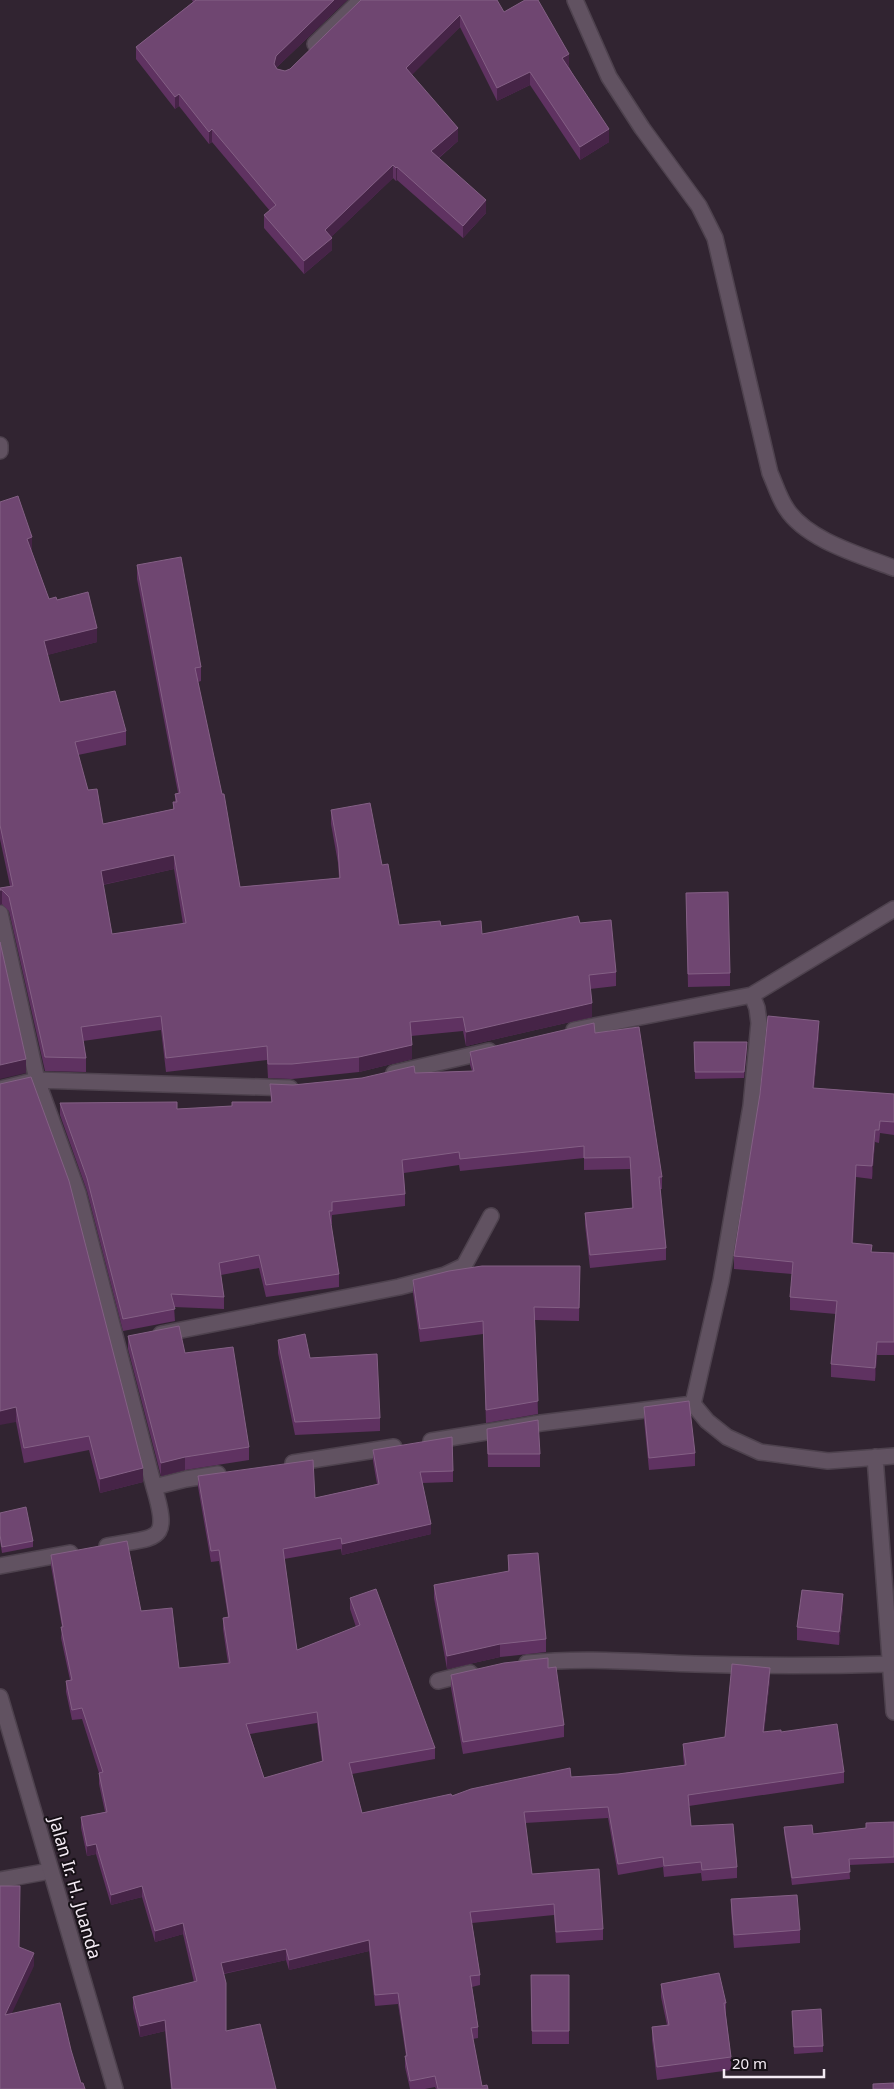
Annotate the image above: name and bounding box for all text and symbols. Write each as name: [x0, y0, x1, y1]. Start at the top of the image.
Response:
street label: Jalan Ir. H. Juanda: [44, 1812, 108, 1962]
scale bar: [724, 2046, 824, 2078]
text: 20 m: [732, 2053, 767, 2073]

